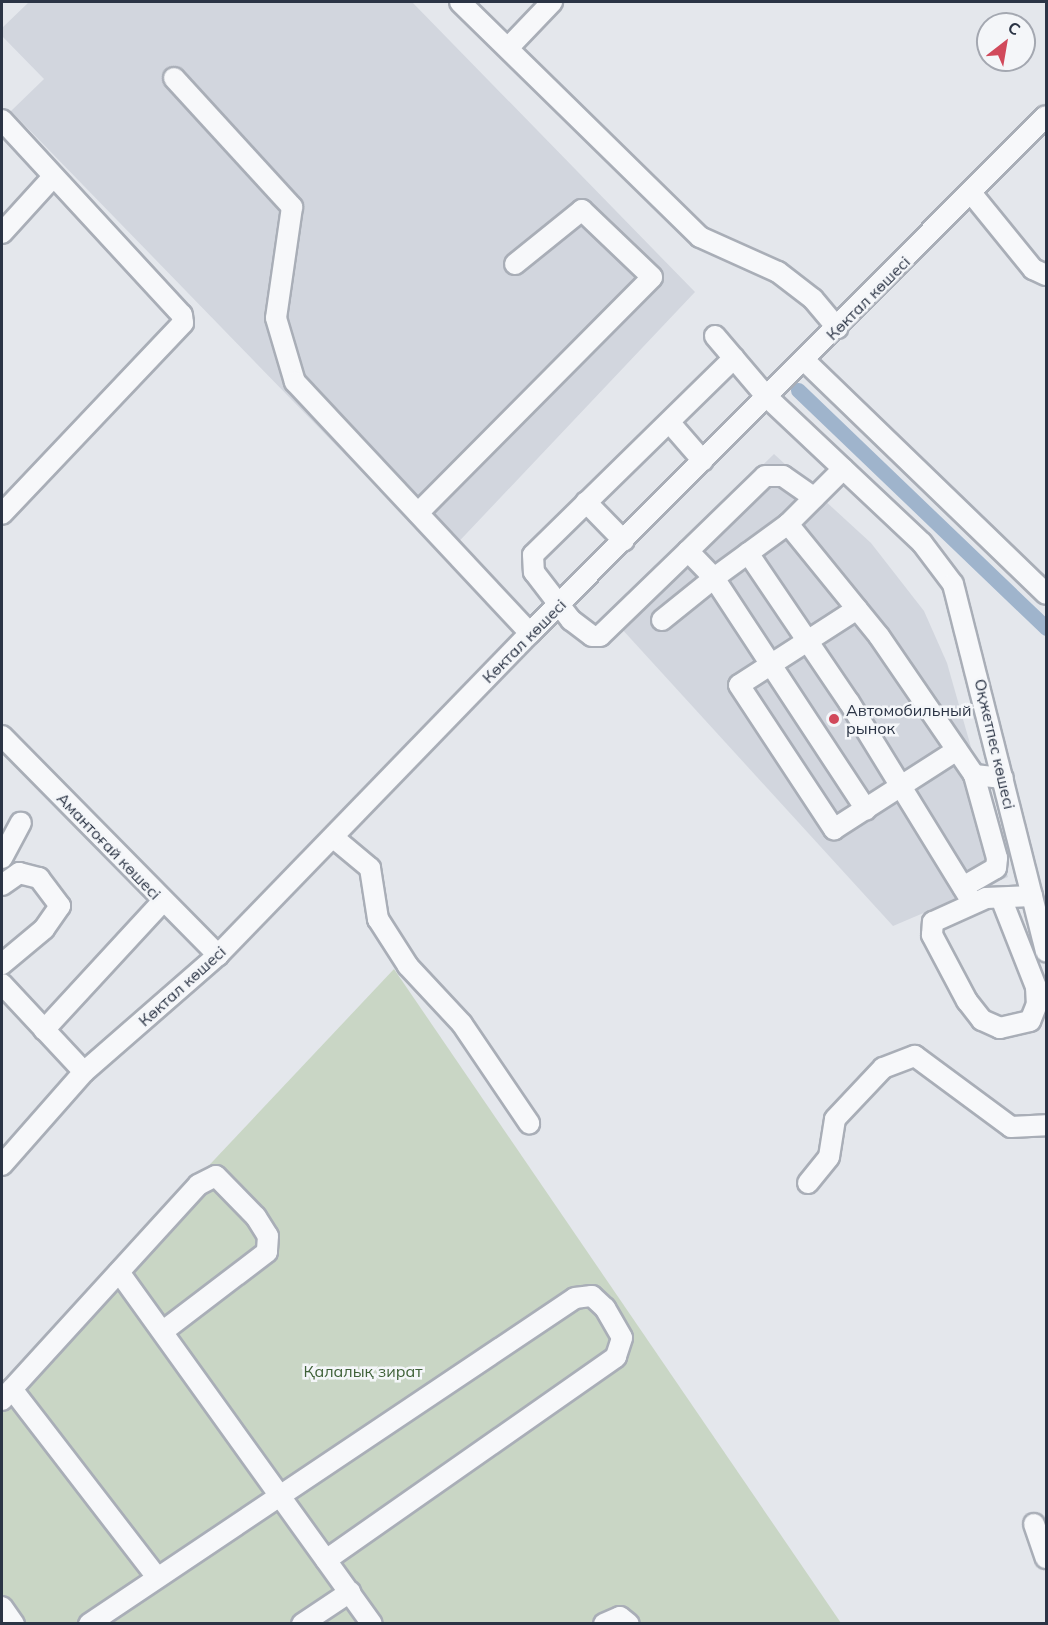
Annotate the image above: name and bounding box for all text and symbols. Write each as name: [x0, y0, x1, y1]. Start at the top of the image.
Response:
north arrow: [976, 12, 1036, 72]
text: С: [1004, 17, 1024, 40]
street label: Көктал көшесі: [822, 252, 914, 344]
street label: Көктал көшесі: [478, 595, 570, 687]
street label: Оқжетпес көшесі: [971, 677, 1019, 811]
place label: Автомобильный рынок: [846, 700, 971, 738]
marker: Автомобильный рынок: [827, 712, 841, 726]
street label: Амантоғай көшесі: [53, 789, 165, 903]
street label: Көктал көшесі: [134, 942, 230, 1030]
park label: Қалалық зират: [303, 1361, 423, 1381]

